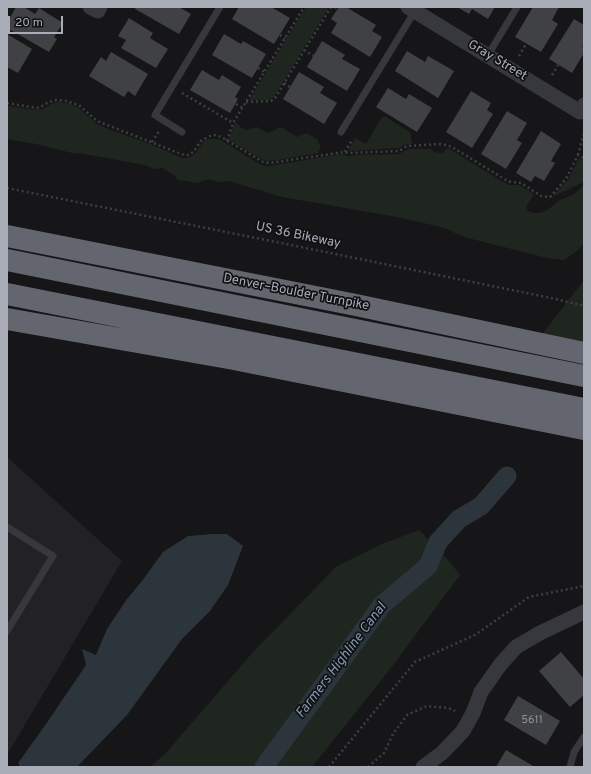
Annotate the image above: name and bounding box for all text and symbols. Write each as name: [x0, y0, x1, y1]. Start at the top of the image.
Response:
scale bar: [10, 8, 65, 34]
text: 20 m: [15, 15, 43, 31]
street label: Gray Street: [465, 37, 529, 85]
street label: US 36 Bikeway: [254, 219, 342, 253]
street label: Denver–Boulder Turnpike: [222, 271, 370, 315]
water label: Farmers Highline Canal: [293, 600, 391, 722]
house number: 5611: [521, 714, 543, 728]

